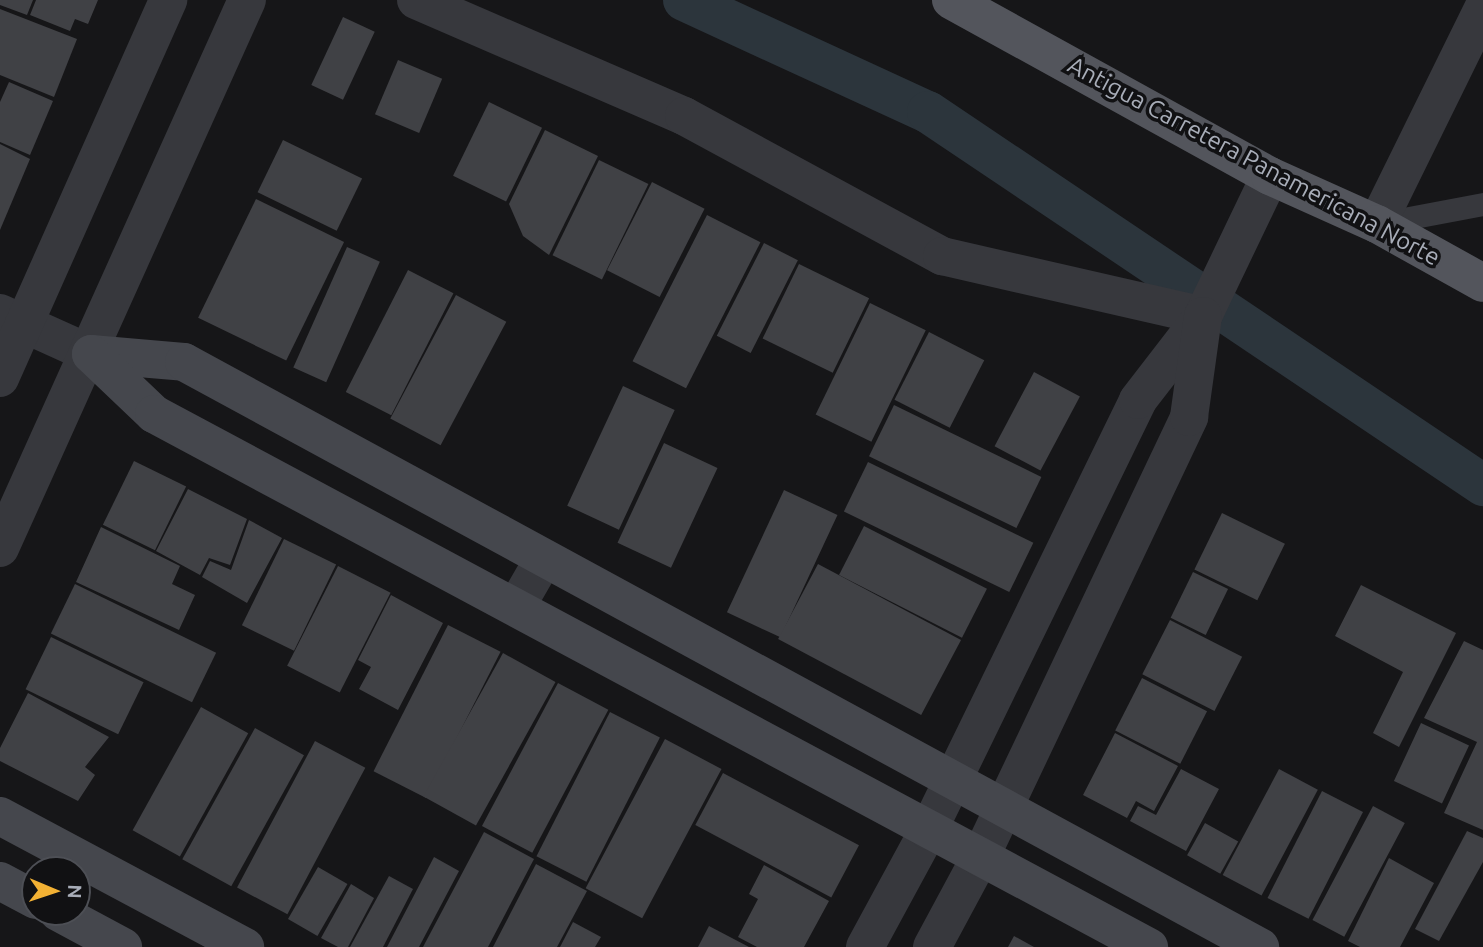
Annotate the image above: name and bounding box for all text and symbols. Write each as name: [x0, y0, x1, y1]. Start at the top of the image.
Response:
street label: Antigua Carretera Panamericana Norte: [1063, 50, 1445, 272]
north arrow: [21, 856, 91, 926]
text: N: [64, 884, 86, 899]

